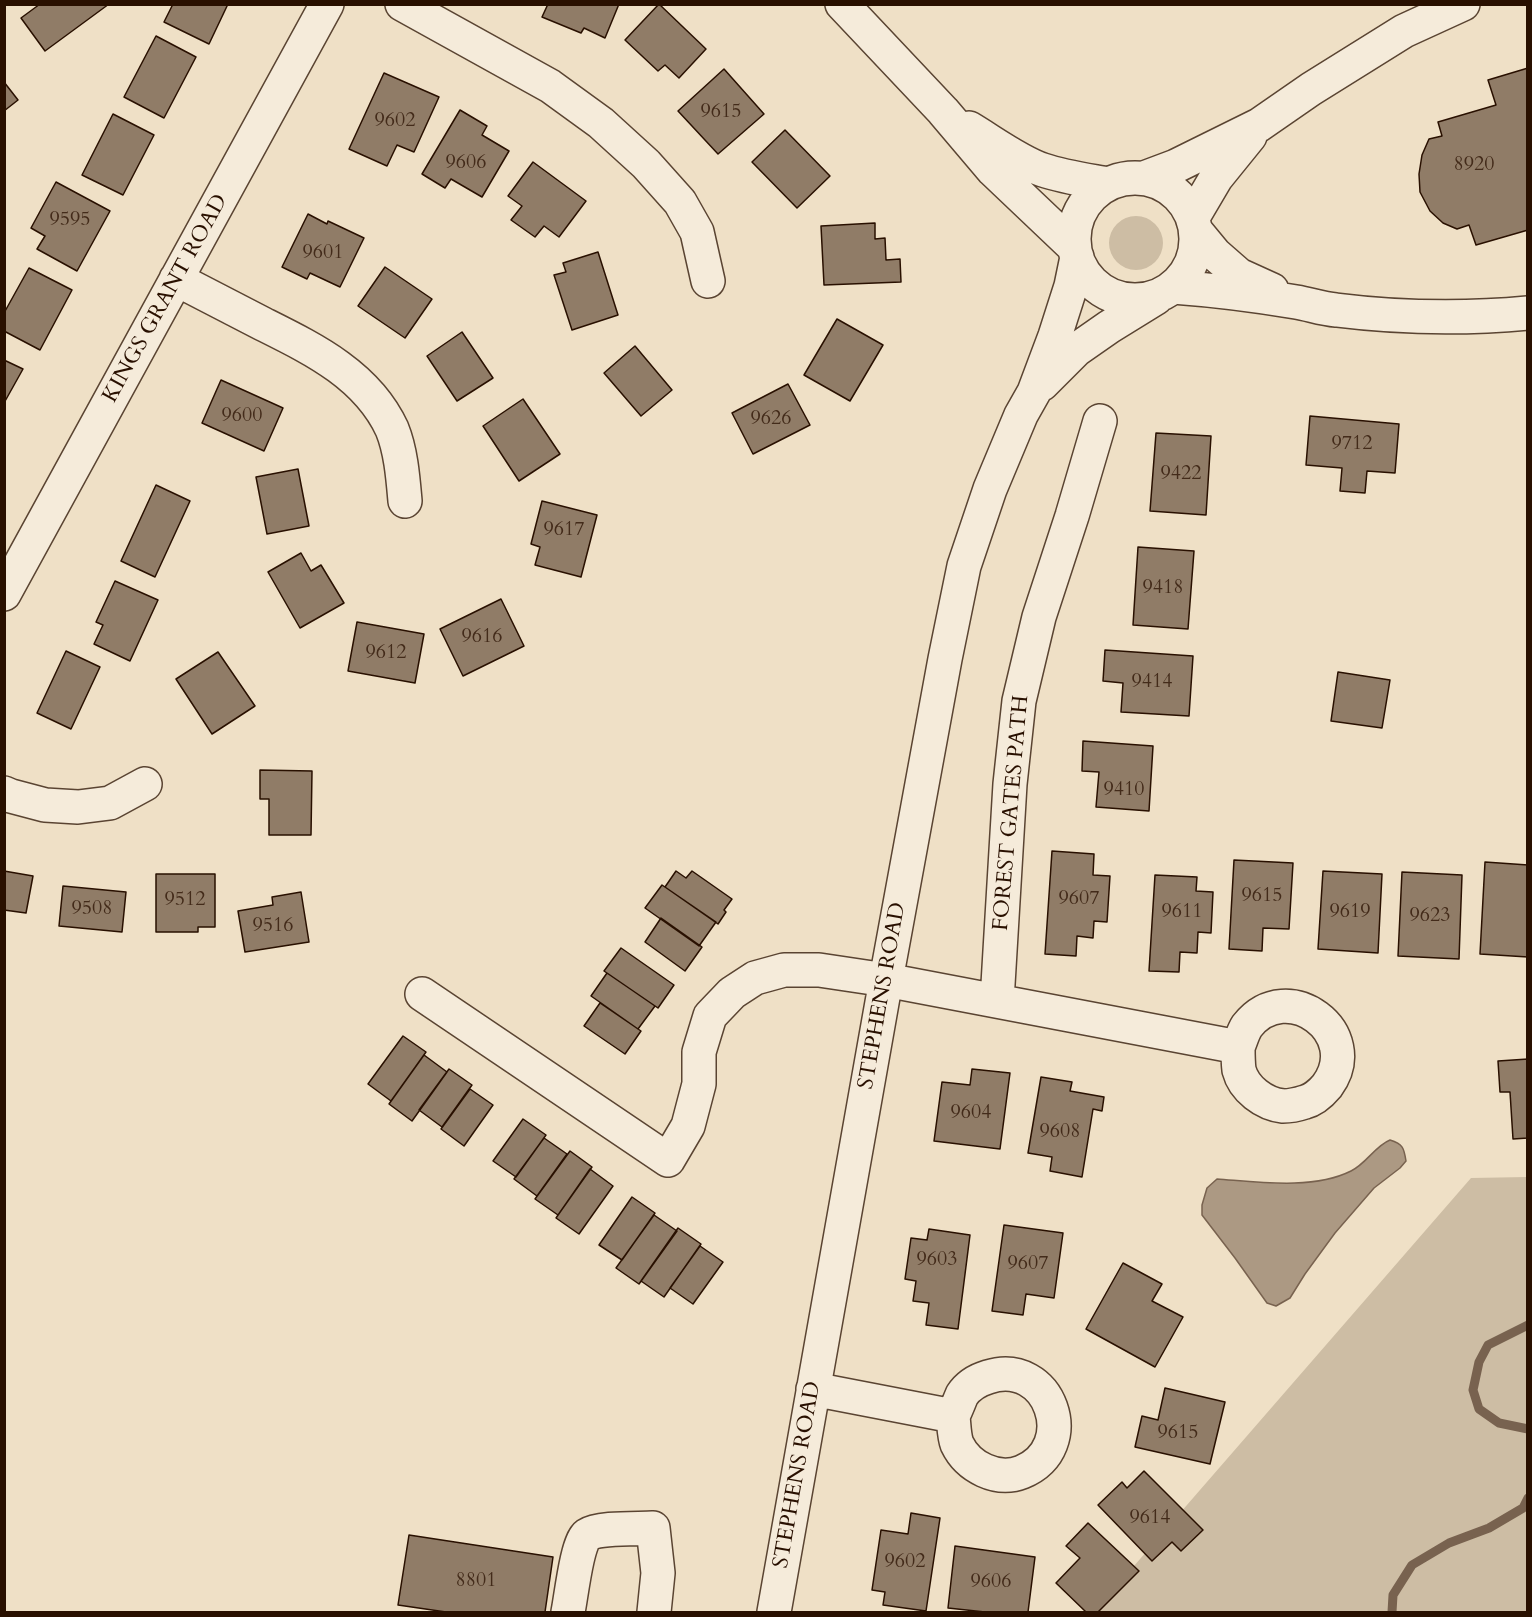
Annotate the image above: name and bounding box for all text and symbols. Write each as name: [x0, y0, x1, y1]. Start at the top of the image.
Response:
house number: 9615: [701, 100, 741, 124]
house number: 9602: [375, 109, 415, 133]
house number: 9606: [446, 151, 486, 175]
house number: 8920: [1454, 153, 1494, 177]
street label: KINGS GRANT ROAD: [98, 190, 234, 408]
house number: 9595: [50, 208, 90, 232]
house number: 9601: [303, 241, 343, 265]
house number: 9600: [222, 404, 262, 428]
house number: 9626: [751, 407, 791, 431]
house number: 9712: [1332, 432, 1372, 456]
house number: 9422: [1161, 462, 1201, 486]
house number: 9617: [544, 518, 584, 542]
house number: 9418: [1143, 576, 1183, 600]
house number: 9616: [462, 625, 502, 649]
house number: 9612: [366, 641, 406, 665]
house number: 9414: [1132, 670, 1172, 694]
street label: FOREST GATES PATH: [989, 694, 1035, 932]
house number: 9410: [1104, 778, 1144, 802]
house number: 9615: [1242, 884, 1282, 908]
house number: 9607: [1059, 887, 1099, 911]
house number: 9512: [165, 888, 205, 912]
house number: 9508: [72, 897, 112, 921]
house number: 9611: [1162, 900, 1202, 924]
house number: 9619: [1330, 900, 1370, 924]
street label: STEPHENS ROAD: [854, 901, 912, 1091]
house number: 9623: [1410, 904, 1450, 928]
house number: 9516: [253, 914, 293, 938]
house number: 9604: [951, 1101, 991, 1125]
house number: 9608: [1040, 1120, 1080, 1144]
house number: 9603: [917, 1248, 957, 1272]
house number: 9607: [1008, 1252, 1048, 1276]
street label: STEPHENS ROAD: [769, 1380, 827, 1570]
house number: 9615: [1158, 1421, 1198, 1445]
house number: 9614: [1130, 1506, 1170, 1530]
house number: 9602: [885, 1550, 925, 1574]
house number: 8801: [456, 1569, 496, 1593]
house number: 9606: [971, 1570, 1011, 1594]

